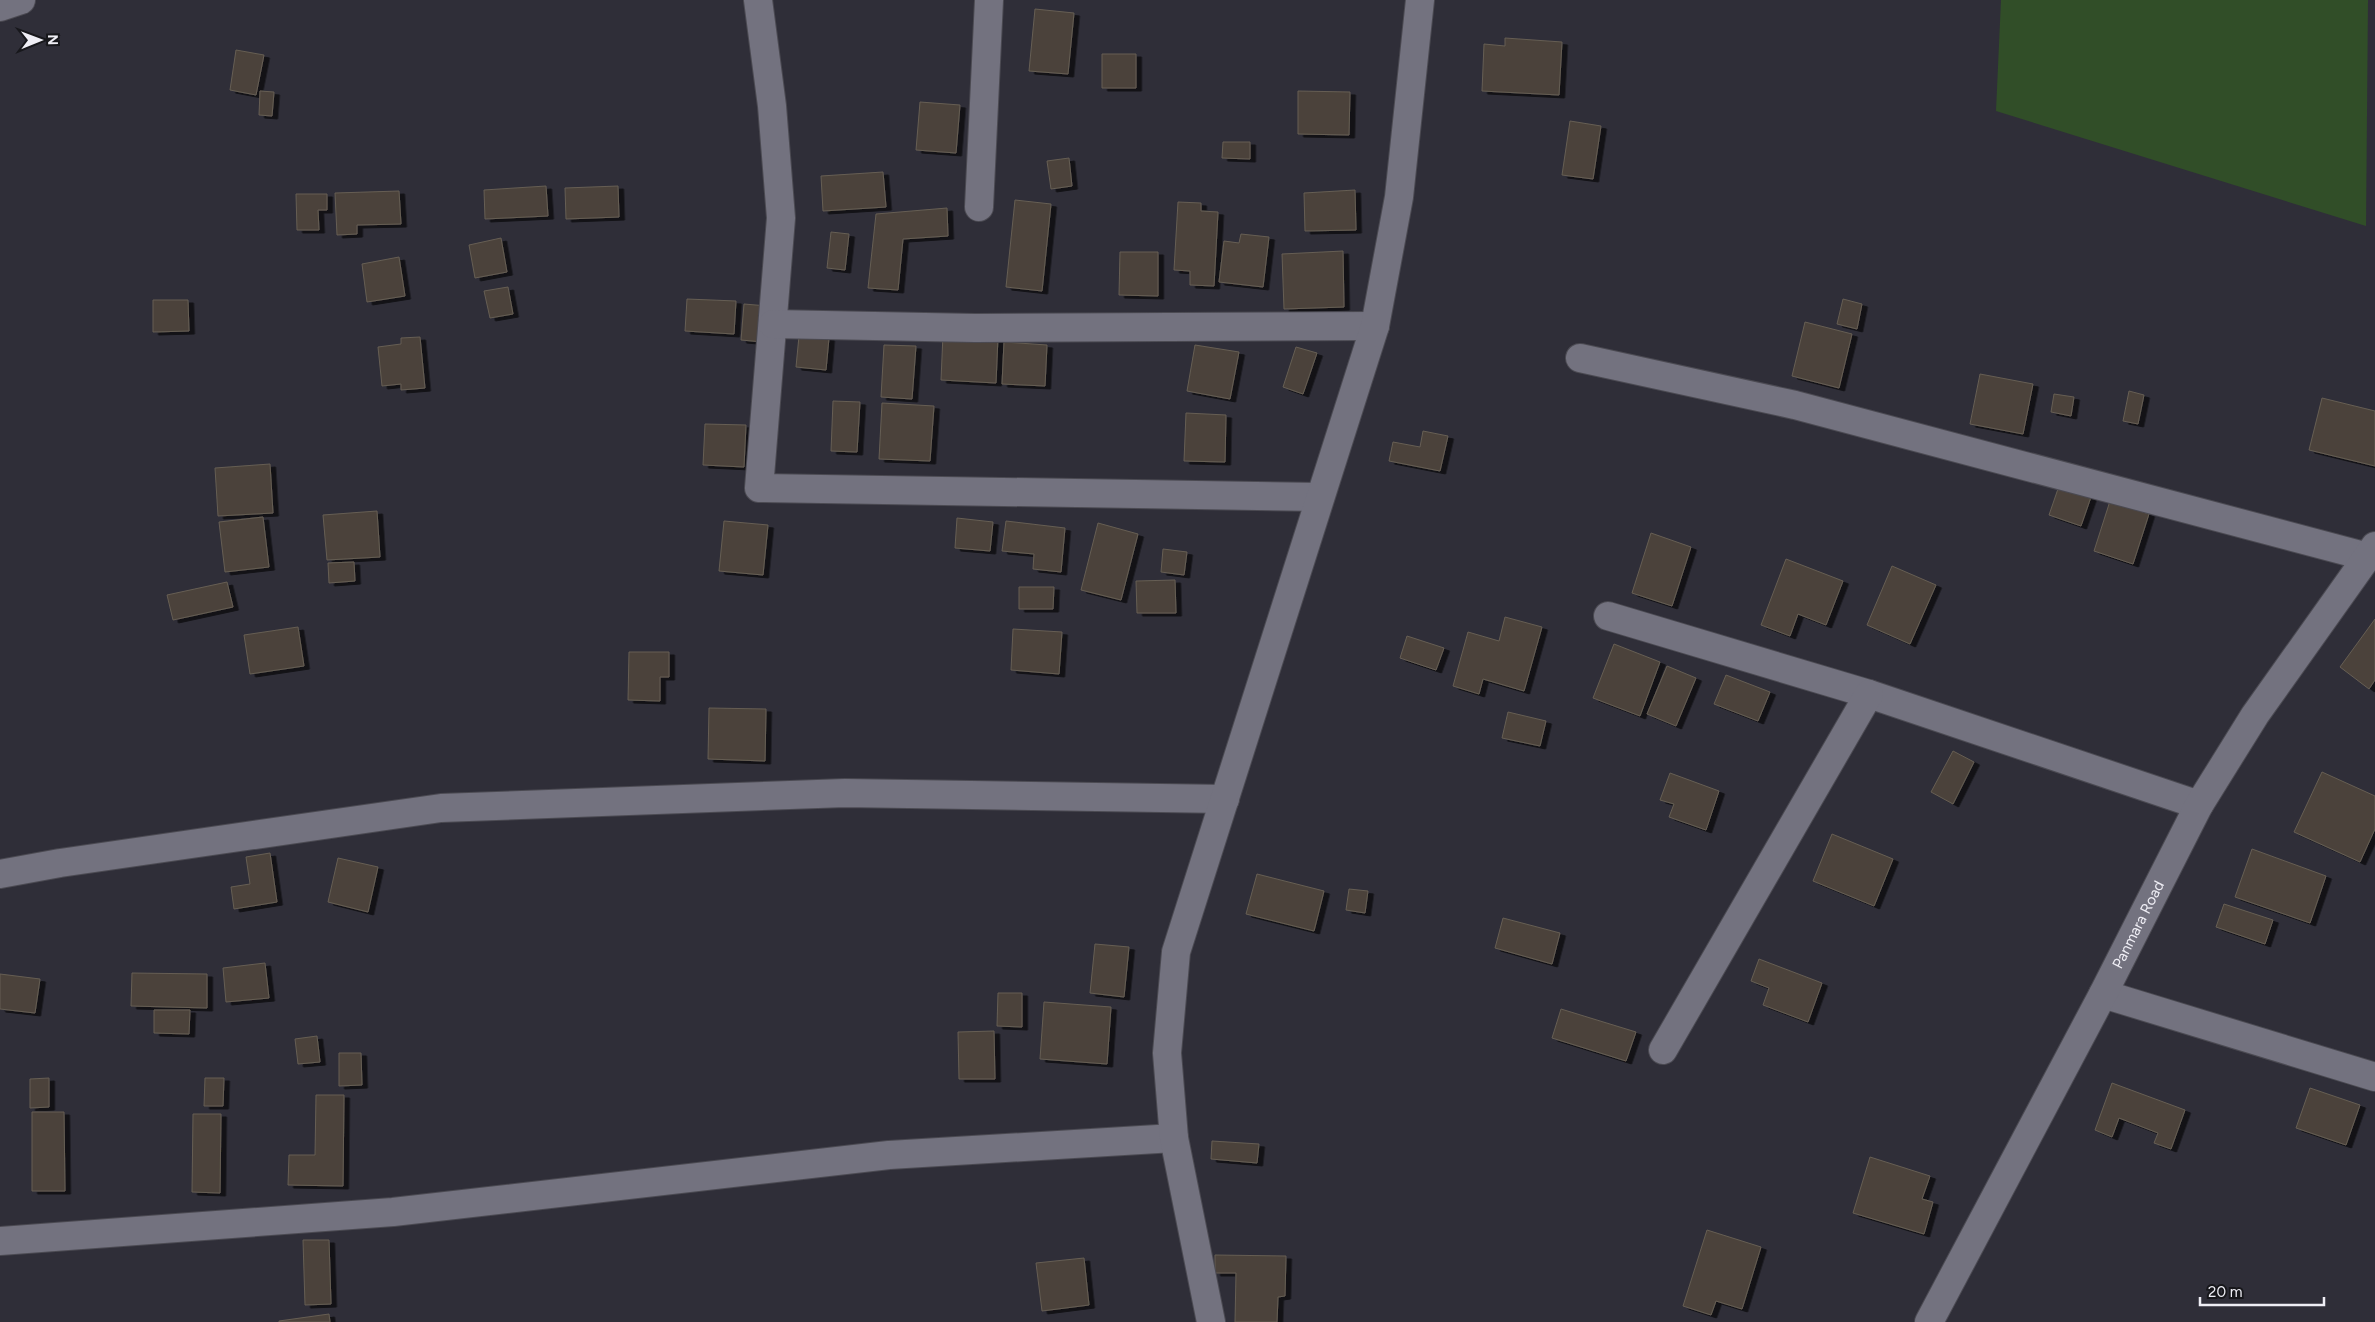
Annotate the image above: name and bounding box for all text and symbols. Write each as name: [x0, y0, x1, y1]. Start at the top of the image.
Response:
north arrow: [15, 15, 65, 65]
text: N: [44, 34, 61, 45]
street label: Panmara Road: [2108, 878, 2168, 972]
scale bar: [2200, 1274, 2324, 1306]
text: 20 m: [2208, 1283, 2242, 1301]

